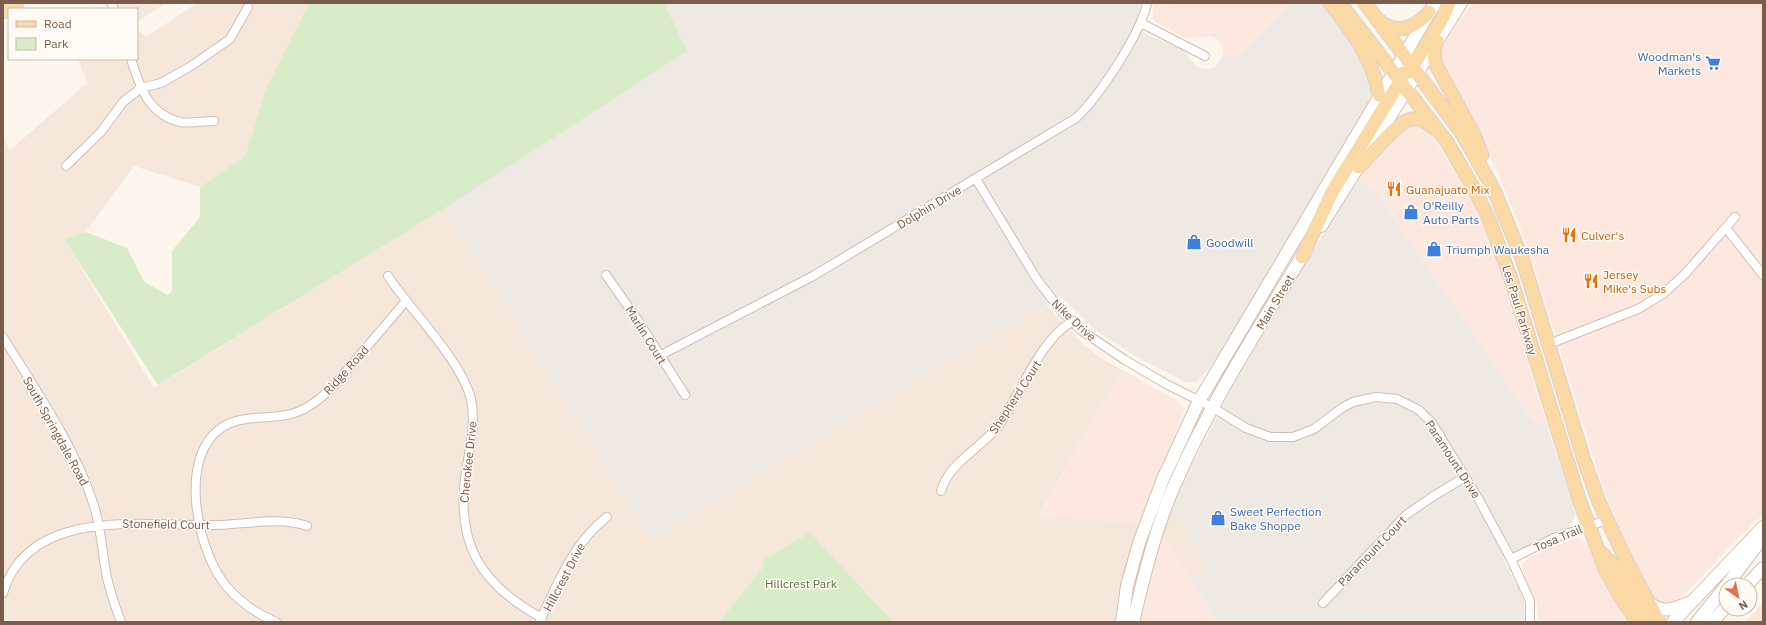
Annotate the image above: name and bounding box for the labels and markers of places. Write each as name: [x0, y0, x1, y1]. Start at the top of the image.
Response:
place label: Woodman's Markets: [1638, 49, 1701, 78]
supermarket icon: Woodman's Markets: [1704, 54, 1722, 72]
restaurant icon: Guanajuato Mix: [1385, 180, 1403, 198]
place label: Guanajuato Mix: [1406, 182, 1490, 197]
place label: O'Reilly Auto Parts: [1423, 198, 1479, 227]
shop icon: O'Reilly Auto Parts: [1402, 203, 1420, 221]
restaurant icon: Culver's: [1560, 226, 1578, 244]
place label: Culver's: [1581, 228, 1624, 243]
shop icon: Goodwill: [1185, 233, 1203, 251]
place label: Goodwill: [1206, 235, 1253, 250]
shop icon: Triumph Waukesha: [1425, 240, 1443, 258]
place label: Triumph Waukesha: [1446, 242, 1550, 257]
place label: Jersey Mike's Subs: [1603, 267, 1667, 296]
restaurant icon: Jersey Mike's Subs: [1582, 272, 1600, 290]
place label: Sweet Perfection Bake Shoppe: [1230, 504, 1322, 533]
shop icon: Sweet Perfection Bake Shoppe: [1209, 509, 1227, 527]

